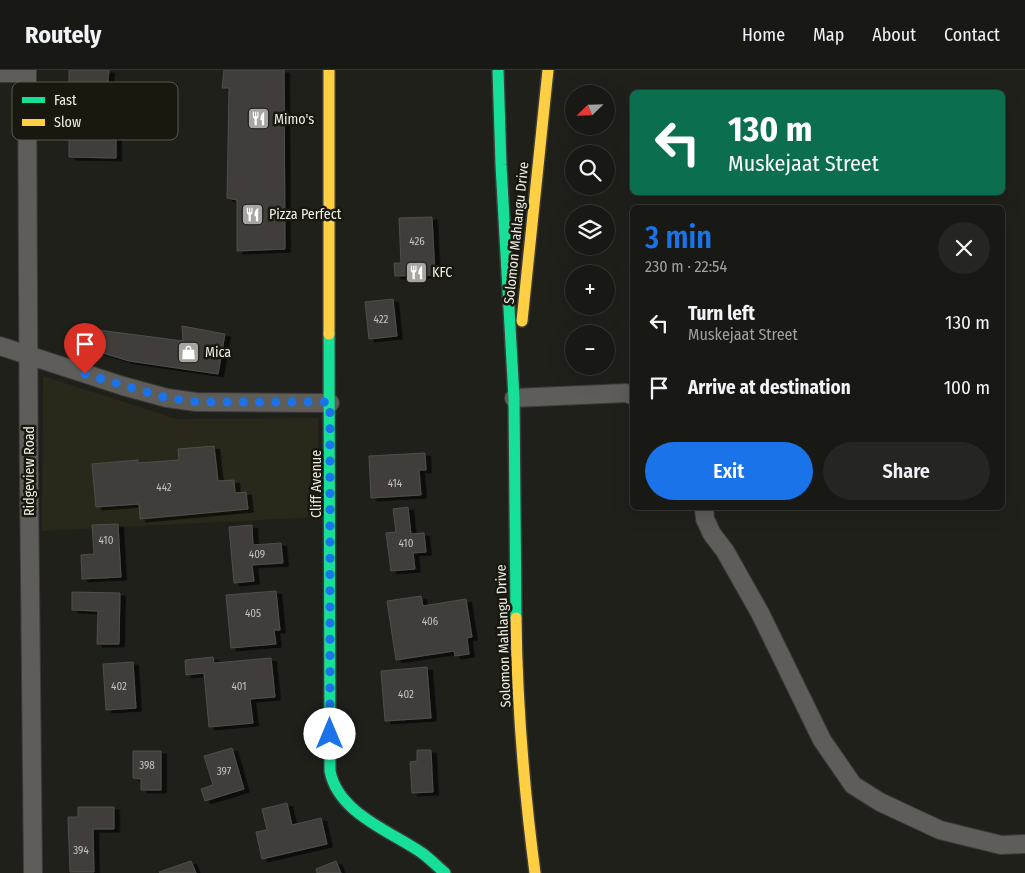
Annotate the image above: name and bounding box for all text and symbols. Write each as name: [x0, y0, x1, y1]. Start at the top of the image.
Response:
text: Routely: [25, 21, 101, 49]
text: Home: [742, 24, 785, 46]
text: Map: [813, 24, 844, 46]
text: About: [872, 24, 916, 46]
text: Contact: [944, 24, 1000, 46]
legend: [12, 82, 178, 140]
north arrow: [565, 85, 615, 135]
map controls: [565, 85, 615, 375]
text: Fast: [54, 92, 77, 109]
restaurant icon: Mimo's: [246, 107, 270, 131]
text: 130 m: [728, 108, 812, 150]
icon: left: [645, 110, 710, 175]
place label: Mimo's: [274, 111, 314, 128]
text: Slow: [54, 114, 81, 131]
button: search: [565, 145, 615, 195]
text: Muskejaat Street: [728, 150, 879, 177]
street label: Solomon Mahlangu Drive: [501, 161, 532, 305]
restaurant icon: Pizza Perfect: [241, 202, 265, 226]
button: layers: [565, 205, 615, 255]
place label: Pizza Perfect: [269, 206, 342, 223]
text: 3 min: [645, 220, 712, 256]
button: close: [938, 222, 990, 274]
house number: 426: [409, 235, 425, 248]
text: 230 m · 22:54: [645, 257, 727, 276]
restaurant icon: KFC: [404, 260, 428, 284]
place label: KFC: [432, 264, 452, 281]
button: +: [565, 265, 615, 315]
text: Turn left: [688, 302, 755, 325]
icon: left: [645, 309, 673, 337]
text: 130 m: [945, 311, 990, 334]
house number: 422: [374, 313, 389, 326]
pin: [64, 323, 106, 374]
button: −: [565, 325, 615, 375]
text: Muskejaat Street: [688, 325, 798, 344]
icon: arrive: [71, 330, 99, 358]
shop icon: Mica: [177, 340, 201, 364]
place label: Mica: [205, 344, 231, 361]
icon: arrive: [645, 374, 673, 402]
text: Arrive at destination: [688, 376, 851, 399]
text: 100 m: [944, 376, 990, 399]
street label: Ridgeview Road: [21, 426, 38, 516]
button: Exit: [645, 442, 813, 500]
button: Share: [823, 442, 990, 500]
street label: Cliff Avenue: [308, 450, 325, 518]
house number: 414: [388, 477, 403, 490]
house number: 442: [156, 481, 172, 494]
house number: 410: [99, 534, 114, 547]
house number: 410: [399, 537, 414, 550]
house number: 409: [249, 548, 265, 561]
street label: Solomon Mahlangu Drive: [493, 564, 514, 708]
house number: 405: [245, 607, 261, 620]
house number: 406: [422, 615, 439, 628]
house number: 402: [111, 680, 127, 693]
house number: 401: [231, 680, 247, 693]
house number: 402: [398, 688, 414, 701]
position arrow: [303, 707, 355, 759]
house number: 398: [139, 759, 155, 772]
house number: 397: [217, 765, 232, 778]
house number: 394: [73, 844, 89, 857]

